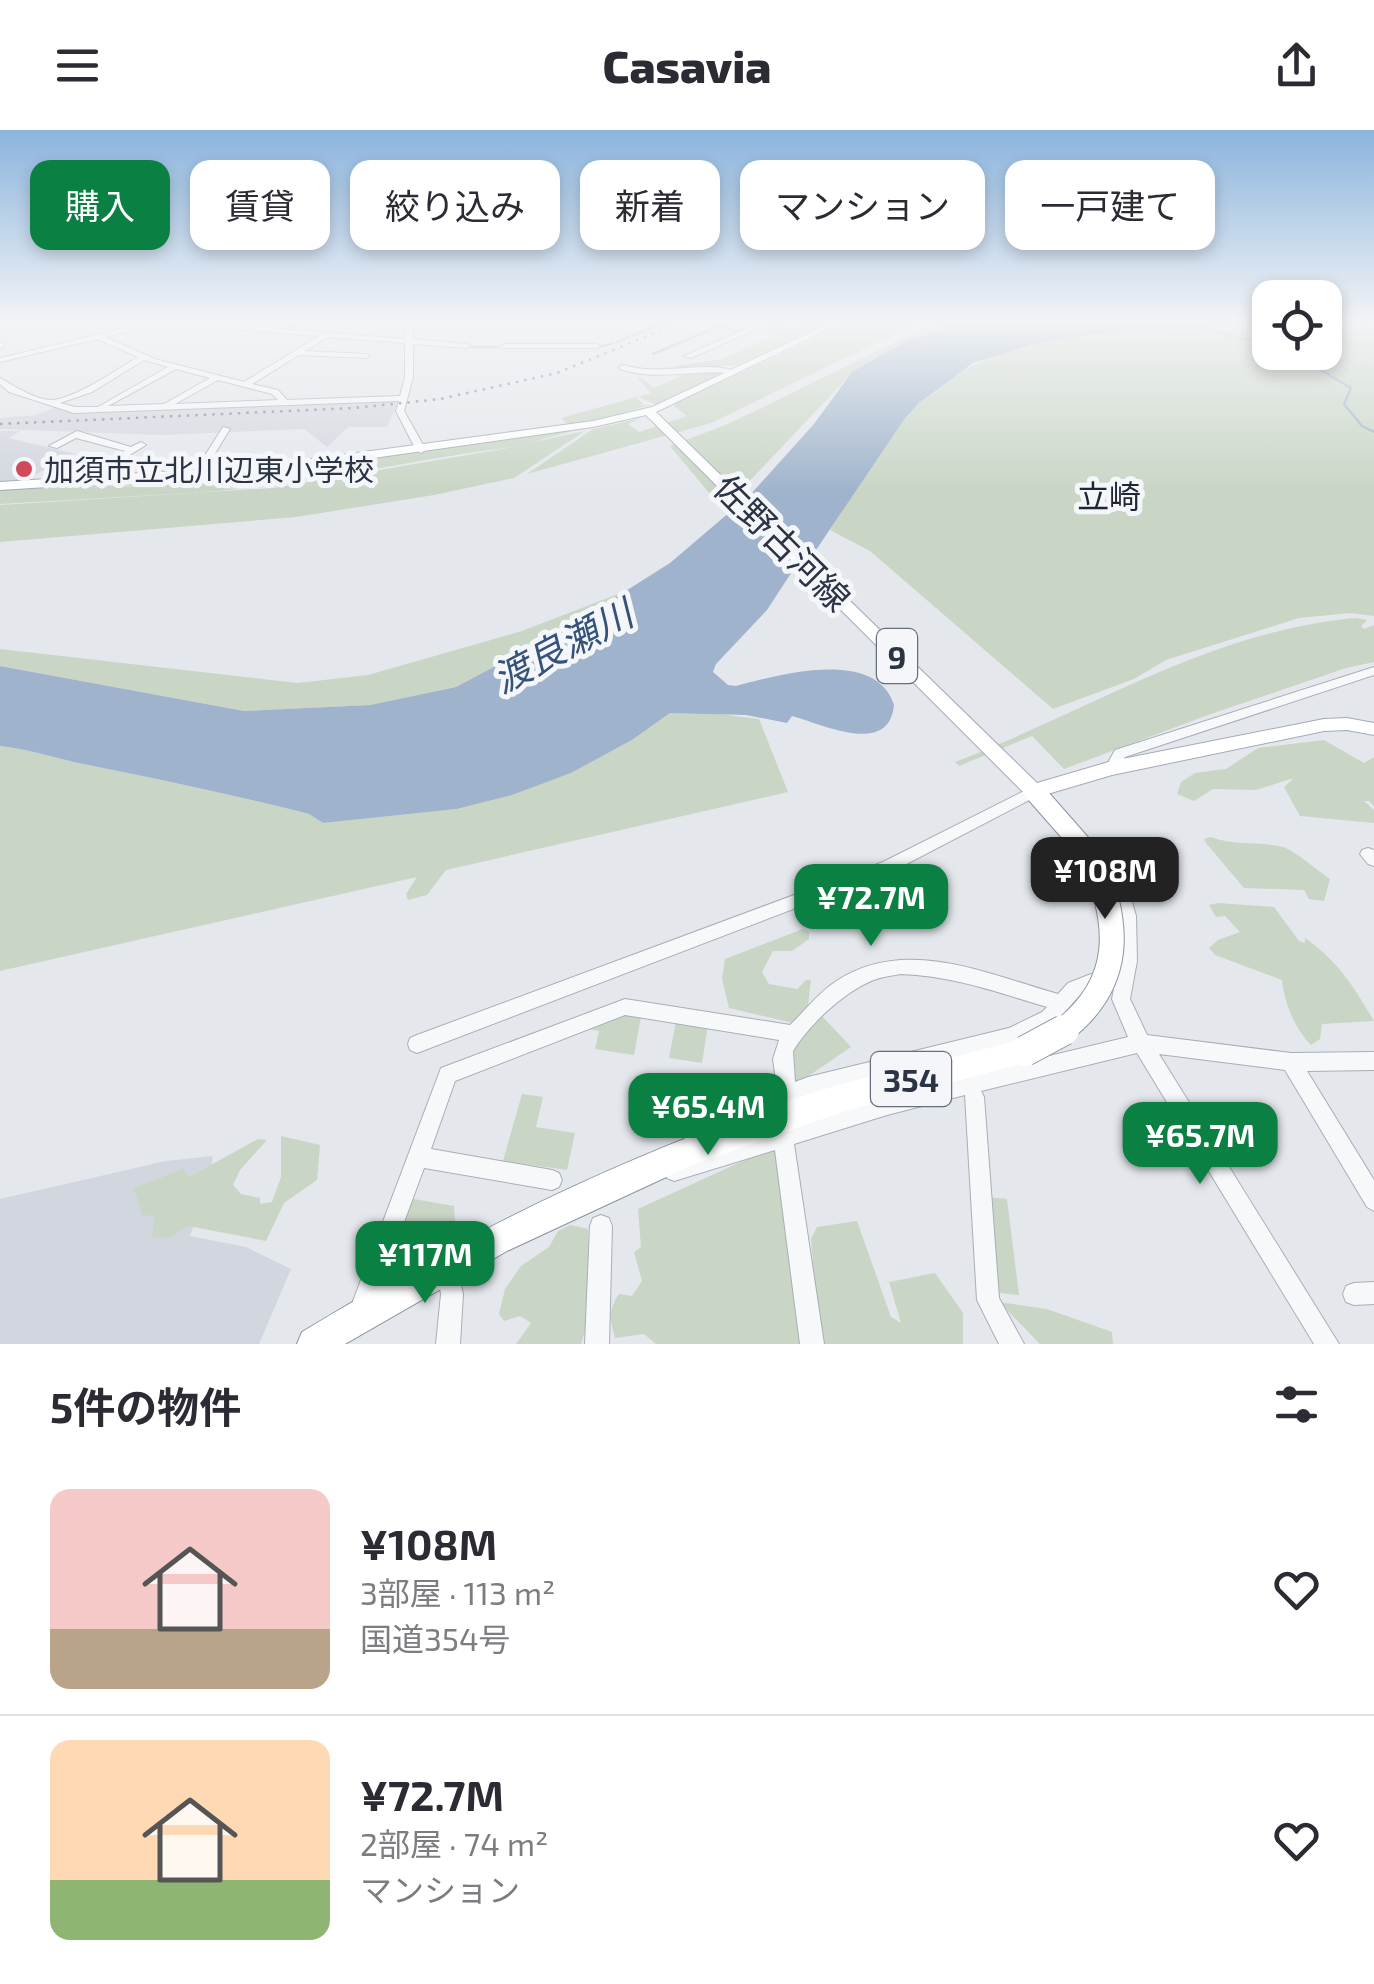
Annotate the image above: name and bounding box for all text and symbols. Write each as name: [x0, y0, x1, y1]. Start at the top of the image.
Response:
icon: menu: [50, 38, 105, 93]
text: Casavia: [603, 38, 771, 92]
icon: share: [1269, 38, 1324, 93]
chip: 購入: [30, 160, 170, 250]
chip: 賃貸: [190, 160, 330, 250]
chip: 絞り込み: [350, 160, 560, 250]
chip: 新着: [580, 160, 720, 250]
chip: マンション: [740, 160, 985, 250]
chip: 一戸建て: [1005, 160, 1215, 250]
map controls: [1252, 280, 1342, 370]
button: locate: [1252, 280, 1342, 370]
place label: 加須市立北川辺東小学校: [44, 451, 374, 487]
marker: 加須市立北川辺東小学校: [13, 458, 35, 480]
street label: 佐野古河線: [706, 465, 860, 619]
district label: 立崎: [1077, 476, 1141, 514]
water label: 渡良瀬川: [484, 587, 643, 701]
road number: 9: [877, 629, 917, 683]
pin: ¥108M: [1035, 837, 1175, 922]
text: ¥108M: [1053, 850, 1157, 888]
pin: ¥72.7M: [790, 864, 952, 949]
text: ¥72.7M: [816, 877, 926, 915]
road number: 354: [871, 1052, 951, 1106]
pin: ¥65.4M: [627, 1073, 789, 1158]
text: ¥65.4M: [650, 1086, 766, 1124]
pin: ¥65.7M: [1119, 1102, 1281, 1187]
text: ¥65.7M: [1145, 1115, 1255, 1153]
pin: ¥117M: [355, 1221, 495, 1306]
text: ¥117M: [377, 1234, 473, 1272]
icon: filters: [1269, 1377, 1324, 1432]
text: 5件の物件: [50, 1381, 241, 1431]
text: ¥108M: [360, 1518, 497, 1568]
icon: home: [130, 1529, 250, 1649]
icon: heart: [1269, 1562, 1324, 1617]
text: 3部屋 · 113 m²: [360, 1573, 555, 1611]
text: 国道354号: [360, 1619, 511, 1657]
text: ¥72.7M: [360, 1769, 504, 1819]
icon: home: [130, 1780, 250, 1900]
icon: heart: [1269, 1813, 1324, 1868]
text: 2部屋 · 74 m²: [360, 1824, 548, 1862]
text: マンション: [360, 1870, 520, 1908]

